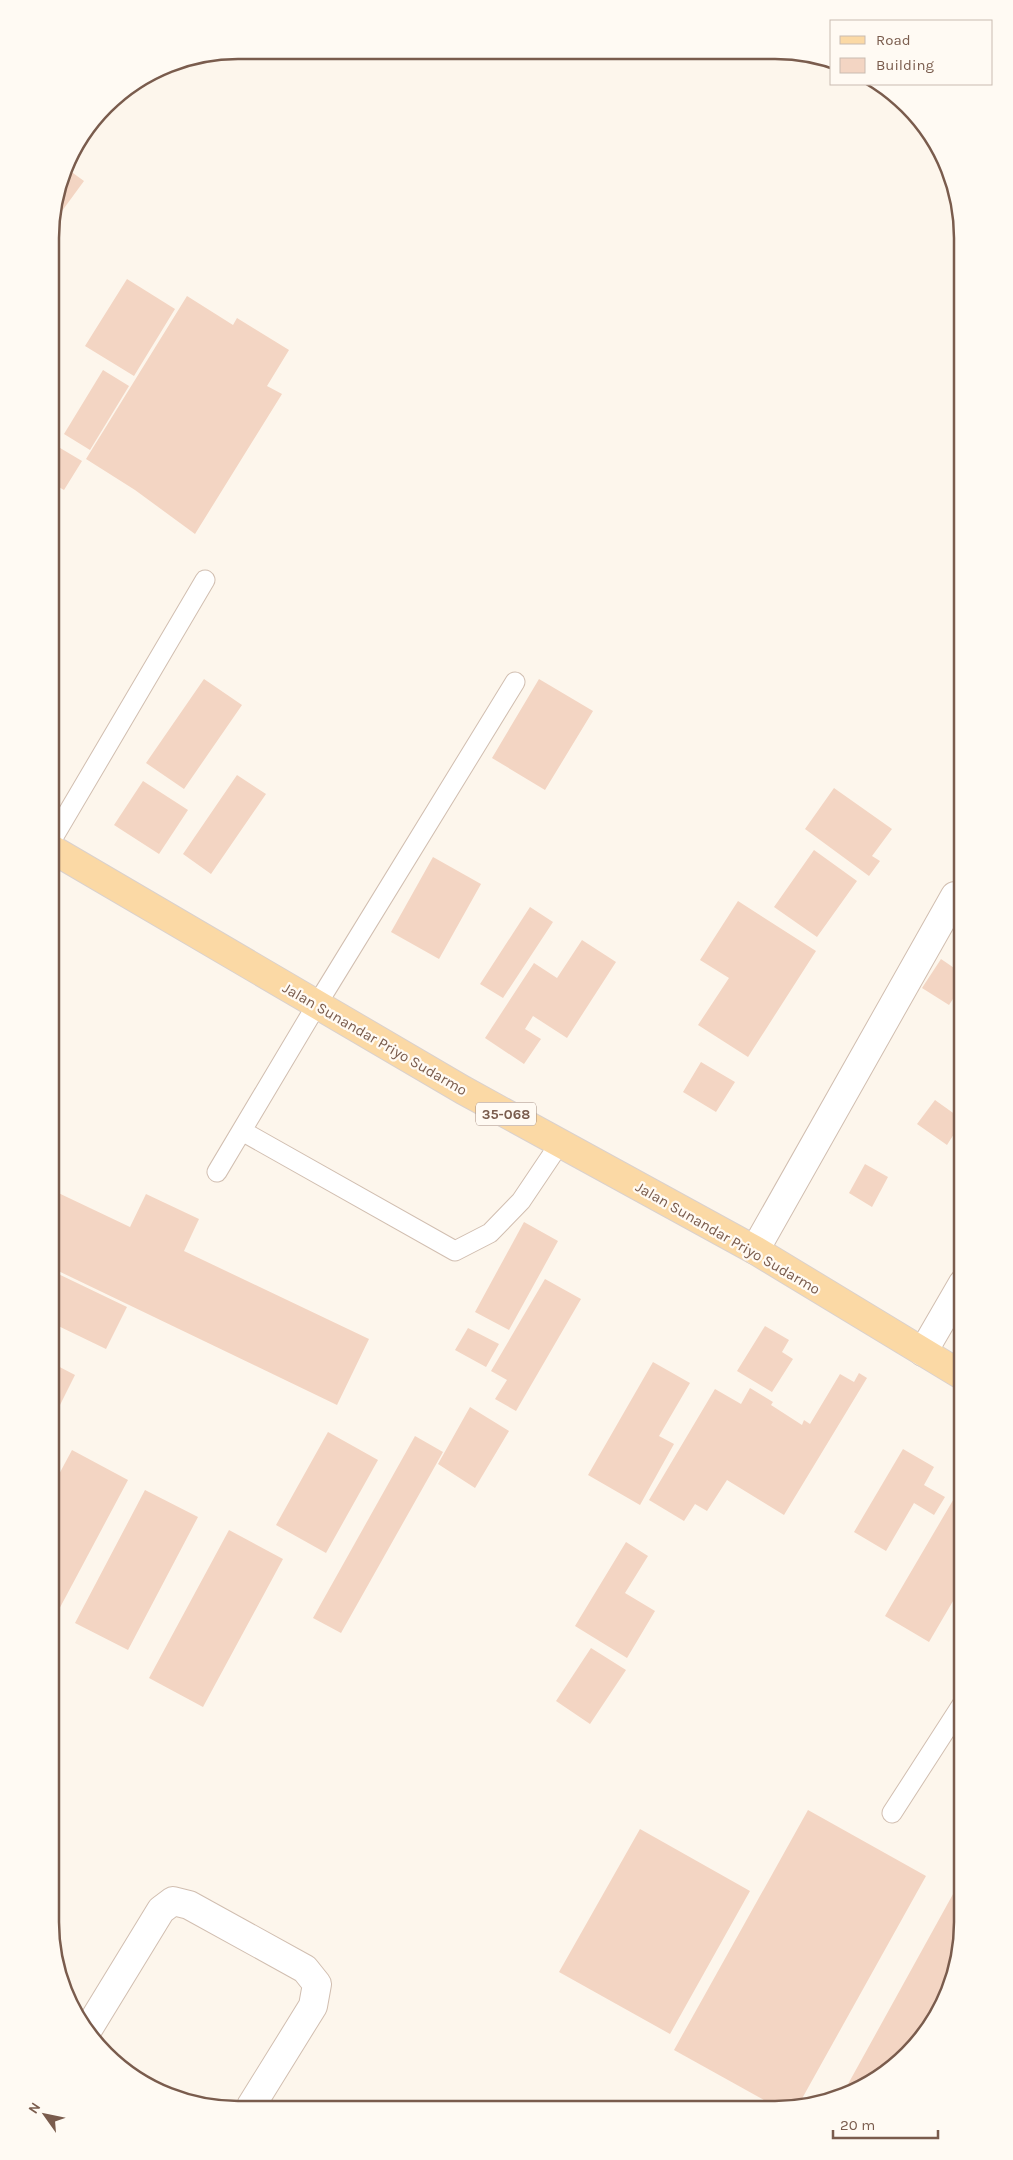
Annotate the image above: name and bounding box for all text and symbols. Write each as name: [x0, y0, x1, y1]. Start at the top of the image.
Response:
legend: [830, 20, 993, 85]
text: Road: [876, 31, 911, 49]
text: Building: [876, 56, 934, 74]
street label: Jalan Sunandar Priyo Sudarmo: [280, 979, 470, 1099]
road number: 35-068: [476, 1102, 536, 1126]
street label: Jalan Sunandar Priyo Sudarmo: [633, 1178, 823, 1298]
north arrow: [20, 2090, 70, 2140]
text: N: [25, 2099, 44, 2117]
scale bar: [833, 2108, 938, 2140]
text: 20 m: [840, 2116, 875, 2134]

